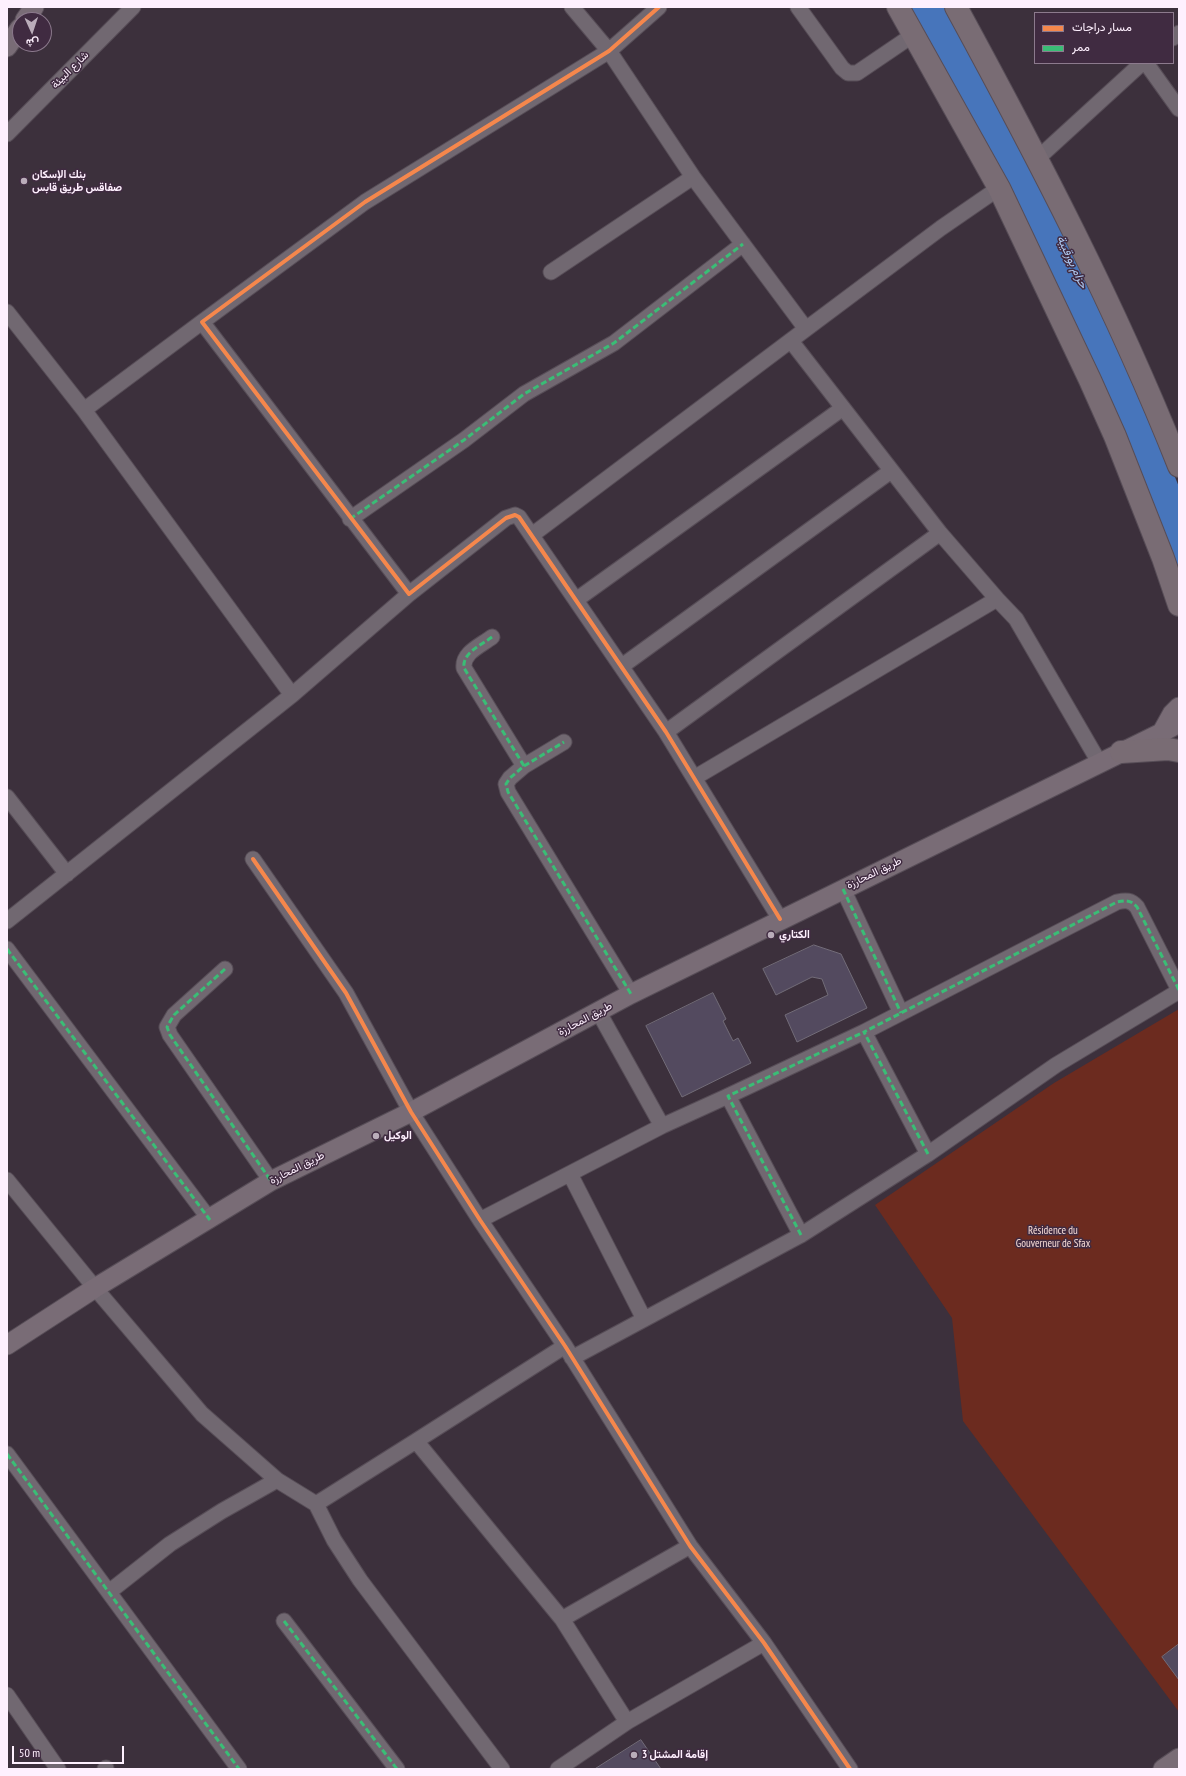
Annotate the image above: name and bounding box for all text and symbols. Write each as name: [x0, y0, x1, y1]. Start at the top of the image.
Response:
north arrow: [12, 12, 52, 52]
legend: [1034, 12, 1174, 64]
text: مسار دراجات: [1072, 19, 1132, 34]
text: ش: [26, 36, 40, 50]
text: ممر: [1072, 39, 1090, 54]
street label: شارع البيئة: [48, 48, 92, 92]
place label: بنك الإسكان صفاقس طريق قابس: [32, 168, 122, 194]
marker: بنك الإسكان صفاقس طريق قابس: [19, 176, 29, 186]
water label: حزام بورقيبة: [1053, 233, 1091, 291]
street label: طريق المحارزة: [844, 854, 904, 892]
place label: الكتاري: [779, 928, 810, 942]
marker: الكتاري: [766, 930, 776, 940]
street label: طريق المحارزة: [556, 999, 614, 1039]
place label: الوكيل: [384, 1129, 412, 1143]
marker: الوكيل: [371, 1131, 381, 1141]
street label: طريق المحارزة: [267, 1149, 327, 1187]
park label: Résidence du Gouverneur de Sfax: [1016, 1224, 1090, 1250]
scale bar: [14, 1738, 126, 1764]
text: 50 m: [19, 1745, 40, 1760]
place label: إقامة المشتل 3: [642, 1748, 708, 1762]
marker: إقامة المشتل 3: [629, 1750, 639, 1760]

